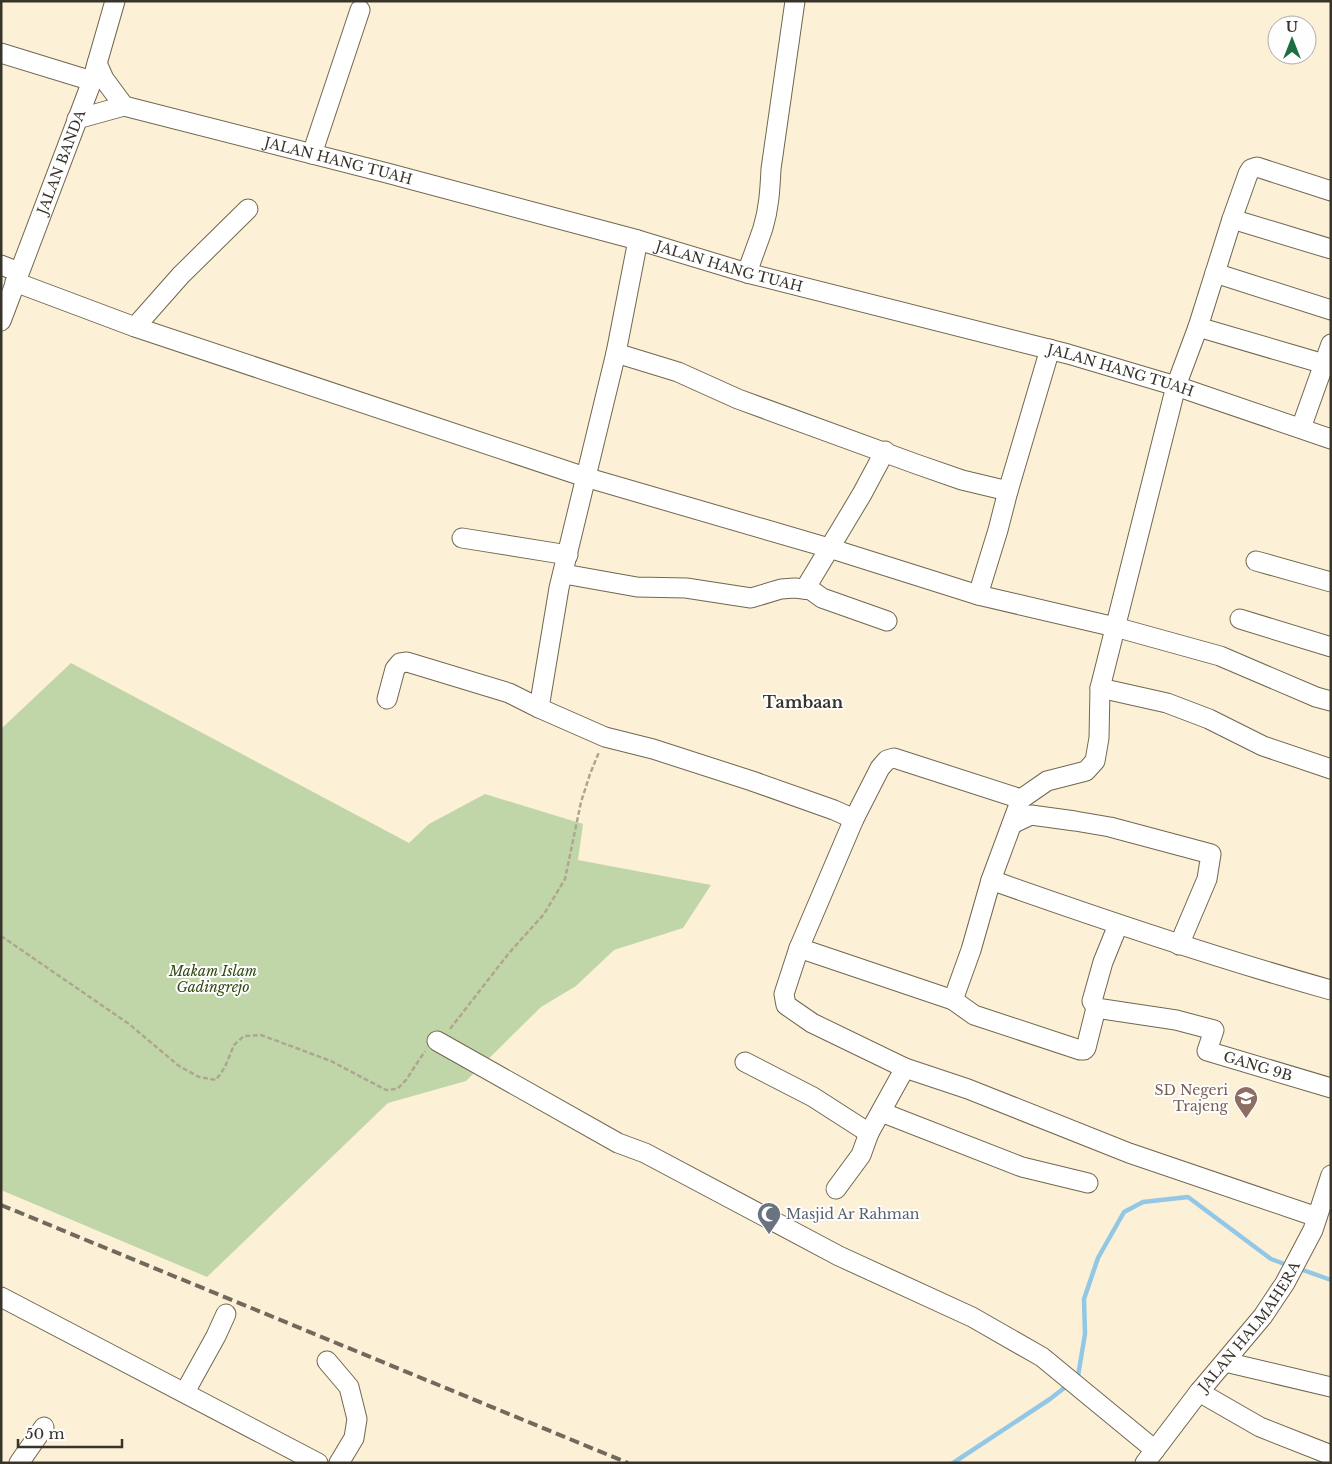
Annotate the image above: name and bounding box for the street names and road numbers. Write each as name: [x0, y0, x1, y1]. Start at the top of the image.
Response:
street label: JALAN BANDA: [33, 107, 89, 219]
street label: JALAN HANG TUAH: [261, 133, 414, 188]
street label: JALAN HANG TUAH: [652, 236, 805, 296]
street label: JALAN HANG TUAH: [1044, 340, 1196, 401]
street label: GANG 9B: [1221, 1047, 1295, 1085]
street label: JALAN HALMAHERA: [1193, 1258, 1304, 1397]

